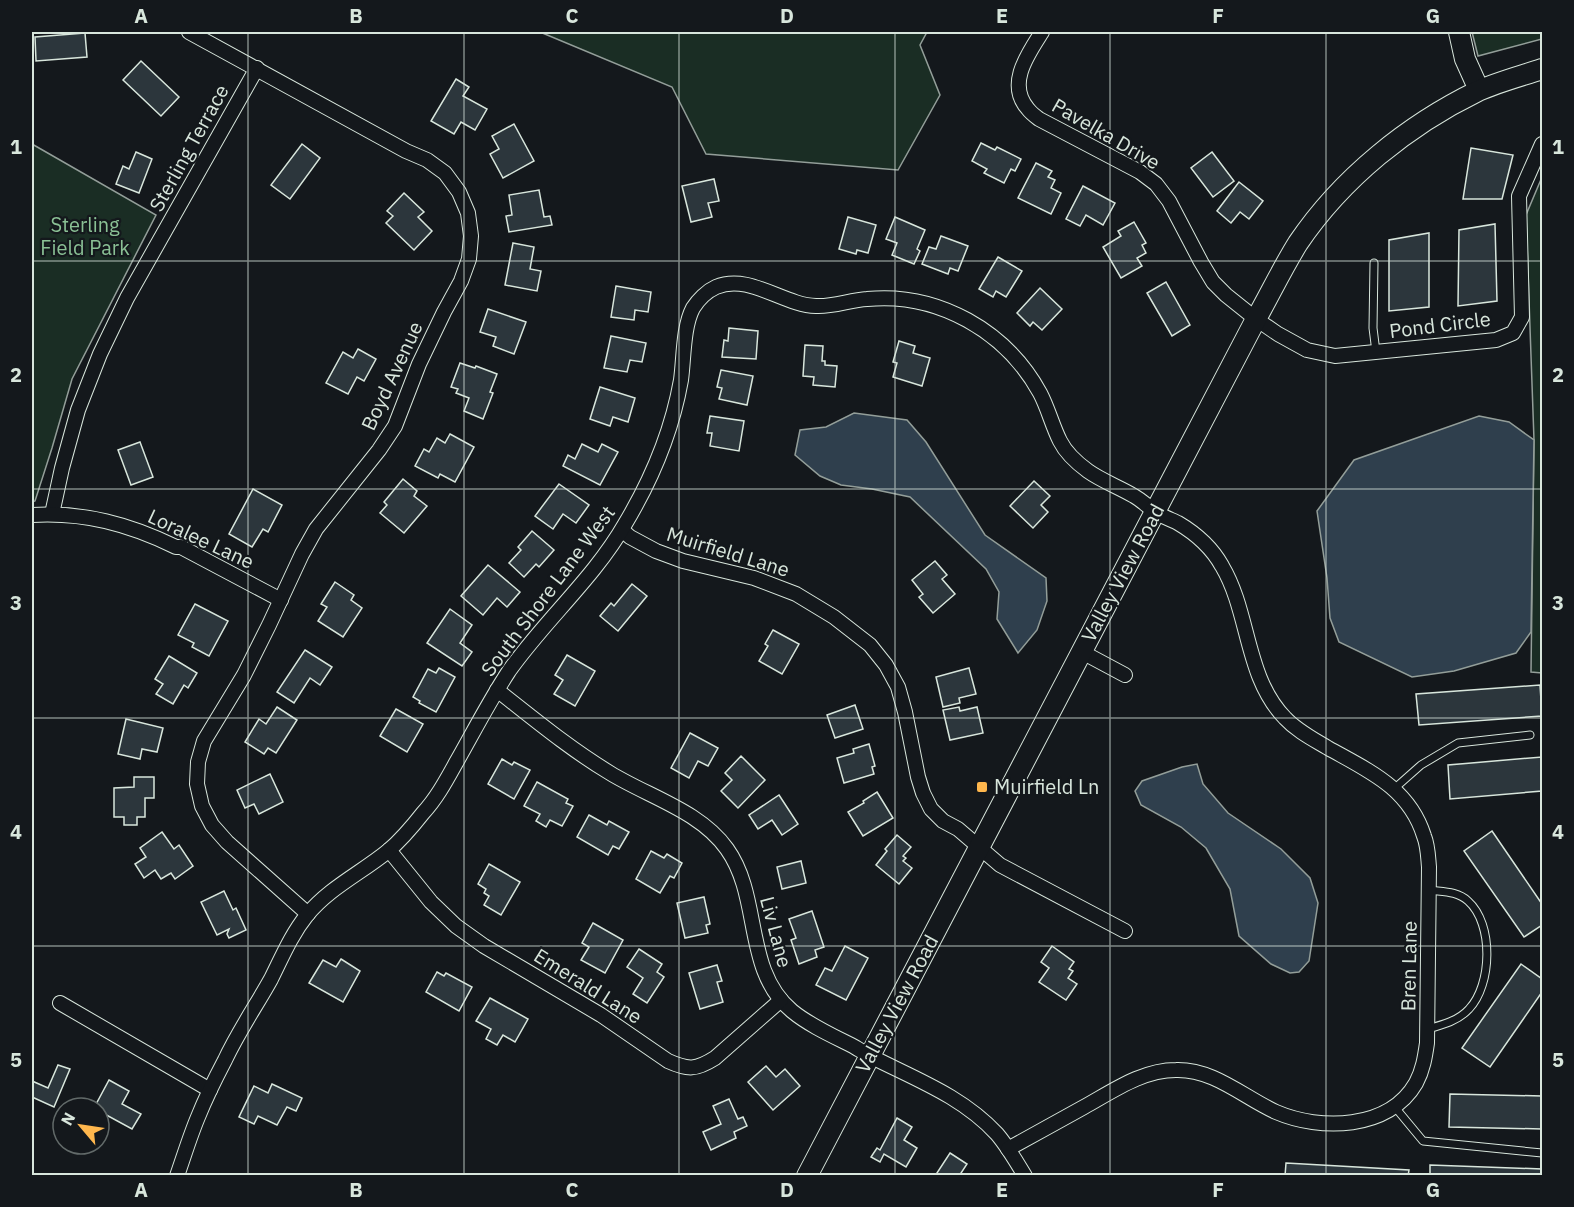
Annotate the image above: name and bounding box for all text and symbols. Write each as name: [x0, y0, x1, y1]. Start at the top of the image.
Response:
text: A: [134, 2, 148, 29]
text: B: [349, 2, 363, 29]
text: C: [565, 2, 579, 29]
text: D: [780, 2, 794, 29]
text: E: [996, 2, 1008, 29]
text: F: [1212, 2, 1224, 29]
text: G: [1426, 2, 1440, 29]
street label: Sterling Terrace: [143, 79, 235, 216]
street label: Pavelka Drive: [1047, 92, 1165, 175]
text: 1: [10, 133, 22, 160]
text: 1: [1552, 133, 1564, 160]
park label: Sterling Field Park: [40, 211, 130, 261]
street label: Pond Circle: [1388, 305, 1492, 344]
street label: Boyd Avenue: [355, 317, 429, 435]
text: 2: [10, 361, 22, 388]
text: 2: [1552, 361, 1564, 388]
street label: Valley View Road: [1075, 499, 1170, 647]
street label: South Shore Lane West: [474, 500, 621, 682]
street label: Loralee Lane: [144, 502, 259, 575]
street label: Muirfield Lane: [663, 520, 793, 583]
text: 3: [10, 589, 22, 616]
text: 3: [1552, 589, 1564, 616]
place label: Muirfield Ln: [994, 773, 1099, 800]
marker: Muirfield Ln: [975, 780, 989, 794]
text: 4: [10, 818, 22, 845]
text: 4: [1552, 818, 1564, 845]
street label: Liv Lane: [754, 893, 799, 970]
street label: Bren Lane: [1394, 921, 1423, 1011]
street label: Valley View Road: [849, 930, 944, 1078]
street label: Emerald Lane: [529, 942, 648, 1030]
text: 5: [10, 1046, 22, 1073]
text: 5: [1552, 1046, 1564, 1073]
north arrow: [51, 1096, 111, 1156]
text: N: [56, 1109, 79, 1129]
text: A: [134, 1176, 148, 1203]
text: B: [349, 1176, 363, 1203]
text: C: [565, 1176, 579, 1203]
text: D: [780, 1176, 794, 1203]
text: E: [996, 1176, 1008, 1203]
text: F: [1212, 1176, 1224, 1203]
text: G: [1426, 1176, 1440, 1203]

